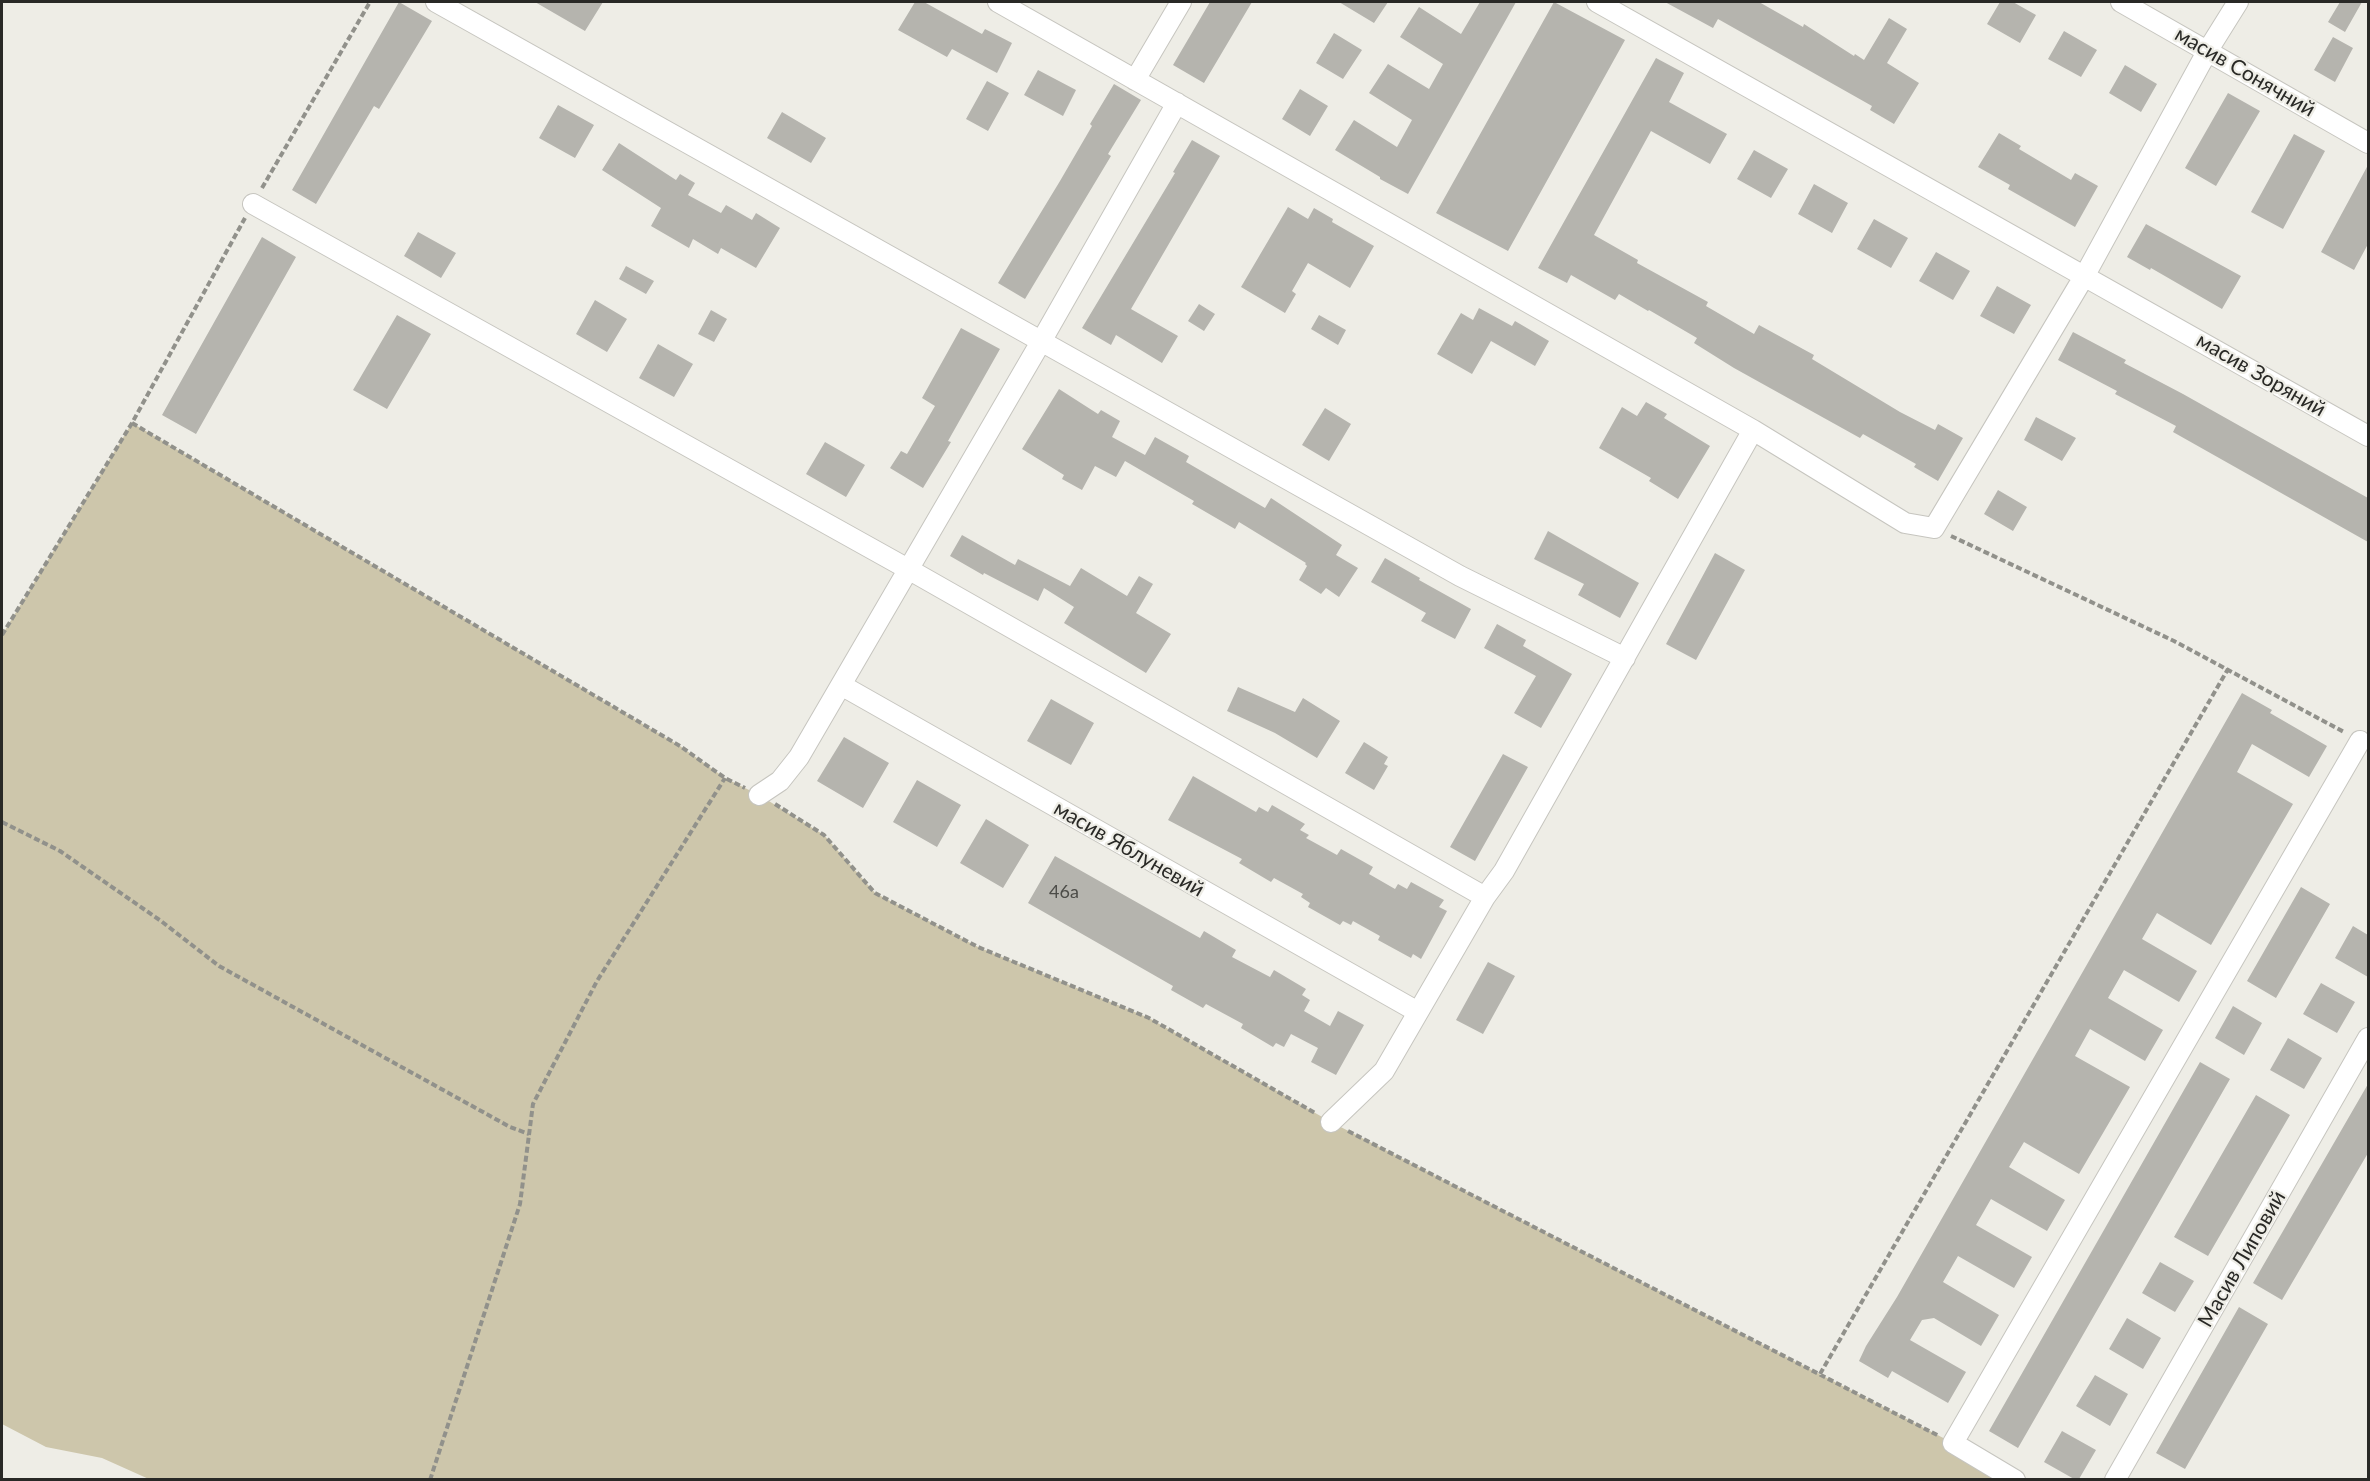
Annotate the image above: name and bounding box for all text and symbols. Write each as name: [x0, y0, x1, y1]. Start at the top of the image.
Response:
street label: масив Сонячний: [2170, 22, 2320, 122]
street label: масив Зоряний: [2192, 328, 2330, 422]
street label: масив Яблуневий: [1049, 796, 1209, 902]
house number: 46а: [1049, 881, 1079, 903]
street label: Масив Липовий: [2193, 1186, 2291, 1332]

